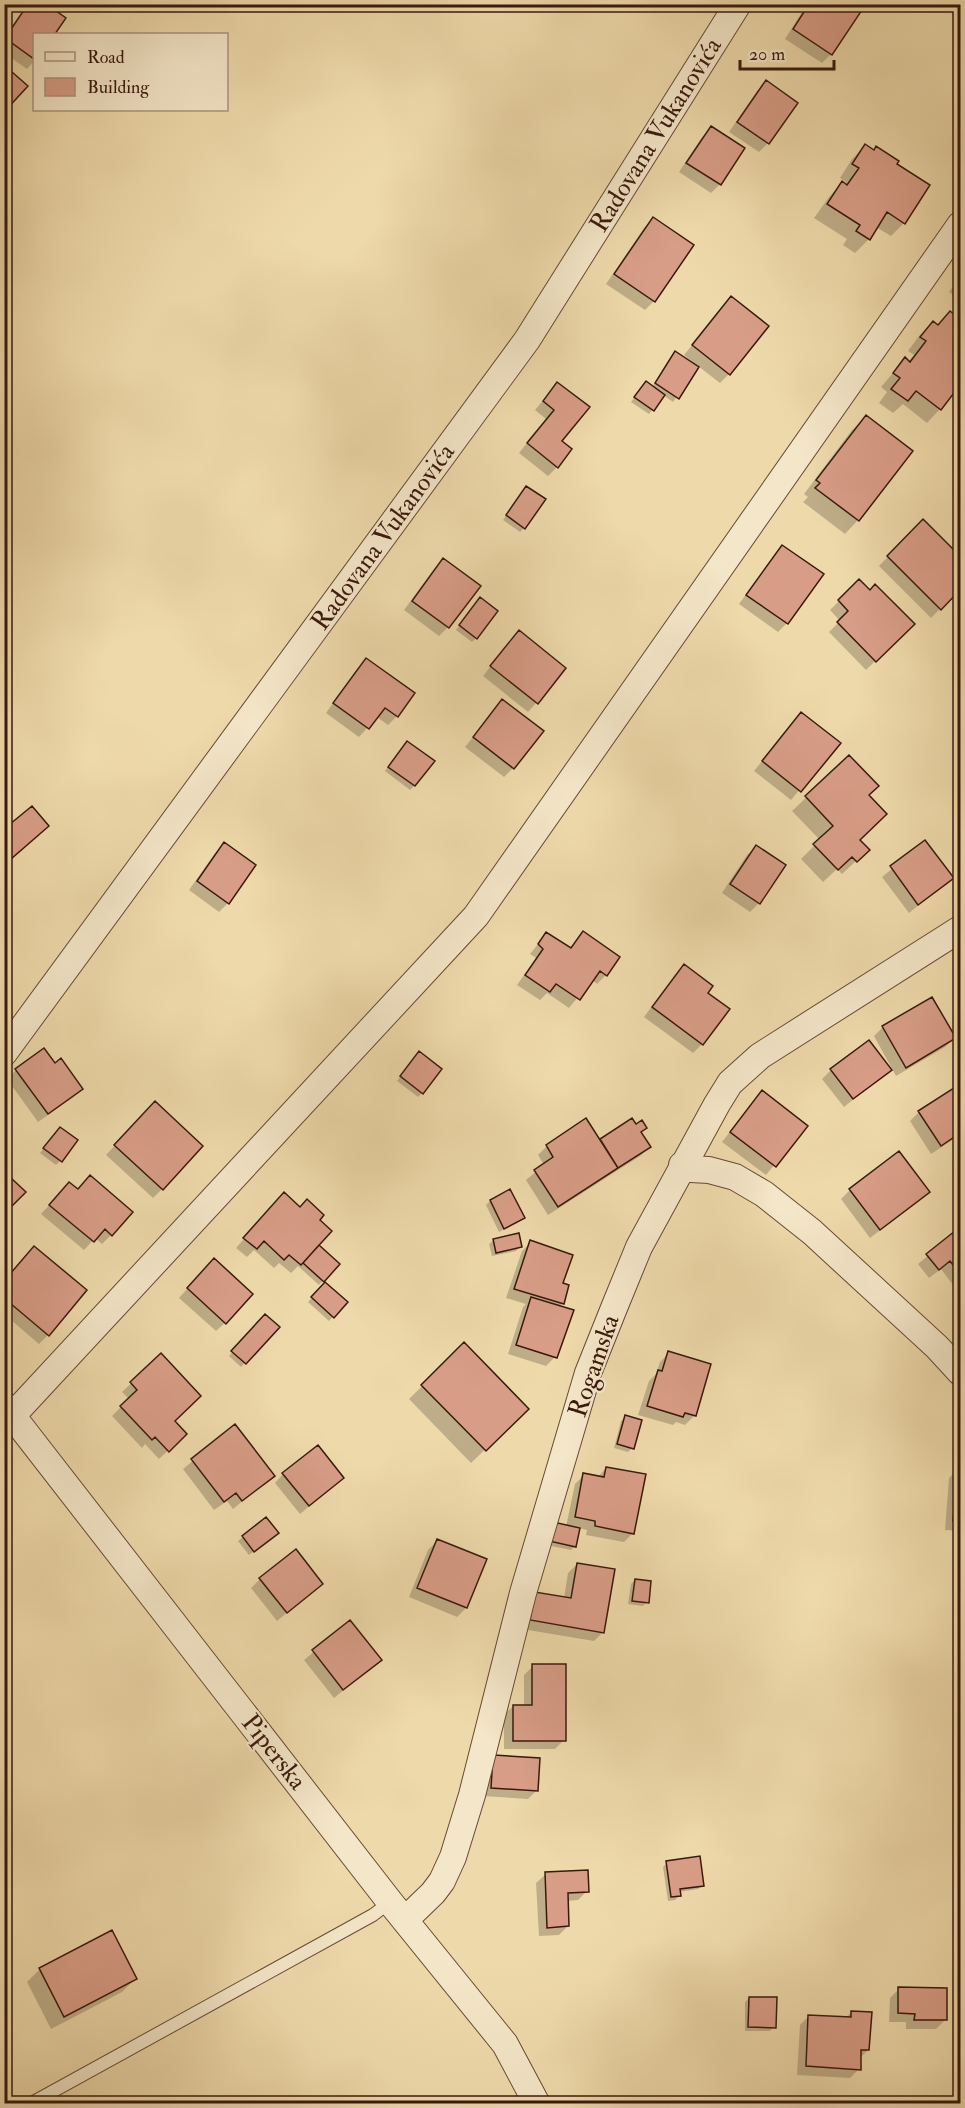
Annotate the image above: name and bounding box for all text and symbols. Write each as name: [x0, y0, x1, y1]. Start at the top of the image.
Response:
street label: Radovana Vukanovića: [583, 31, 729, 238]
legend: [33, 33, 228, 111]
scale bar: [740, 33, 834, 71]
text: 20 m: [749, 43, 785, 66]
text: Road: [87, 46, 125, 69]
text: Building: [87, 76, 150, 99]
street label: Radovana Vukanovića: [304, 437, 462, 637]
street label: Rogamska: [562, 1310, 627, 1421]
street label: Piperska: [234, 1708, 314, 1797]

